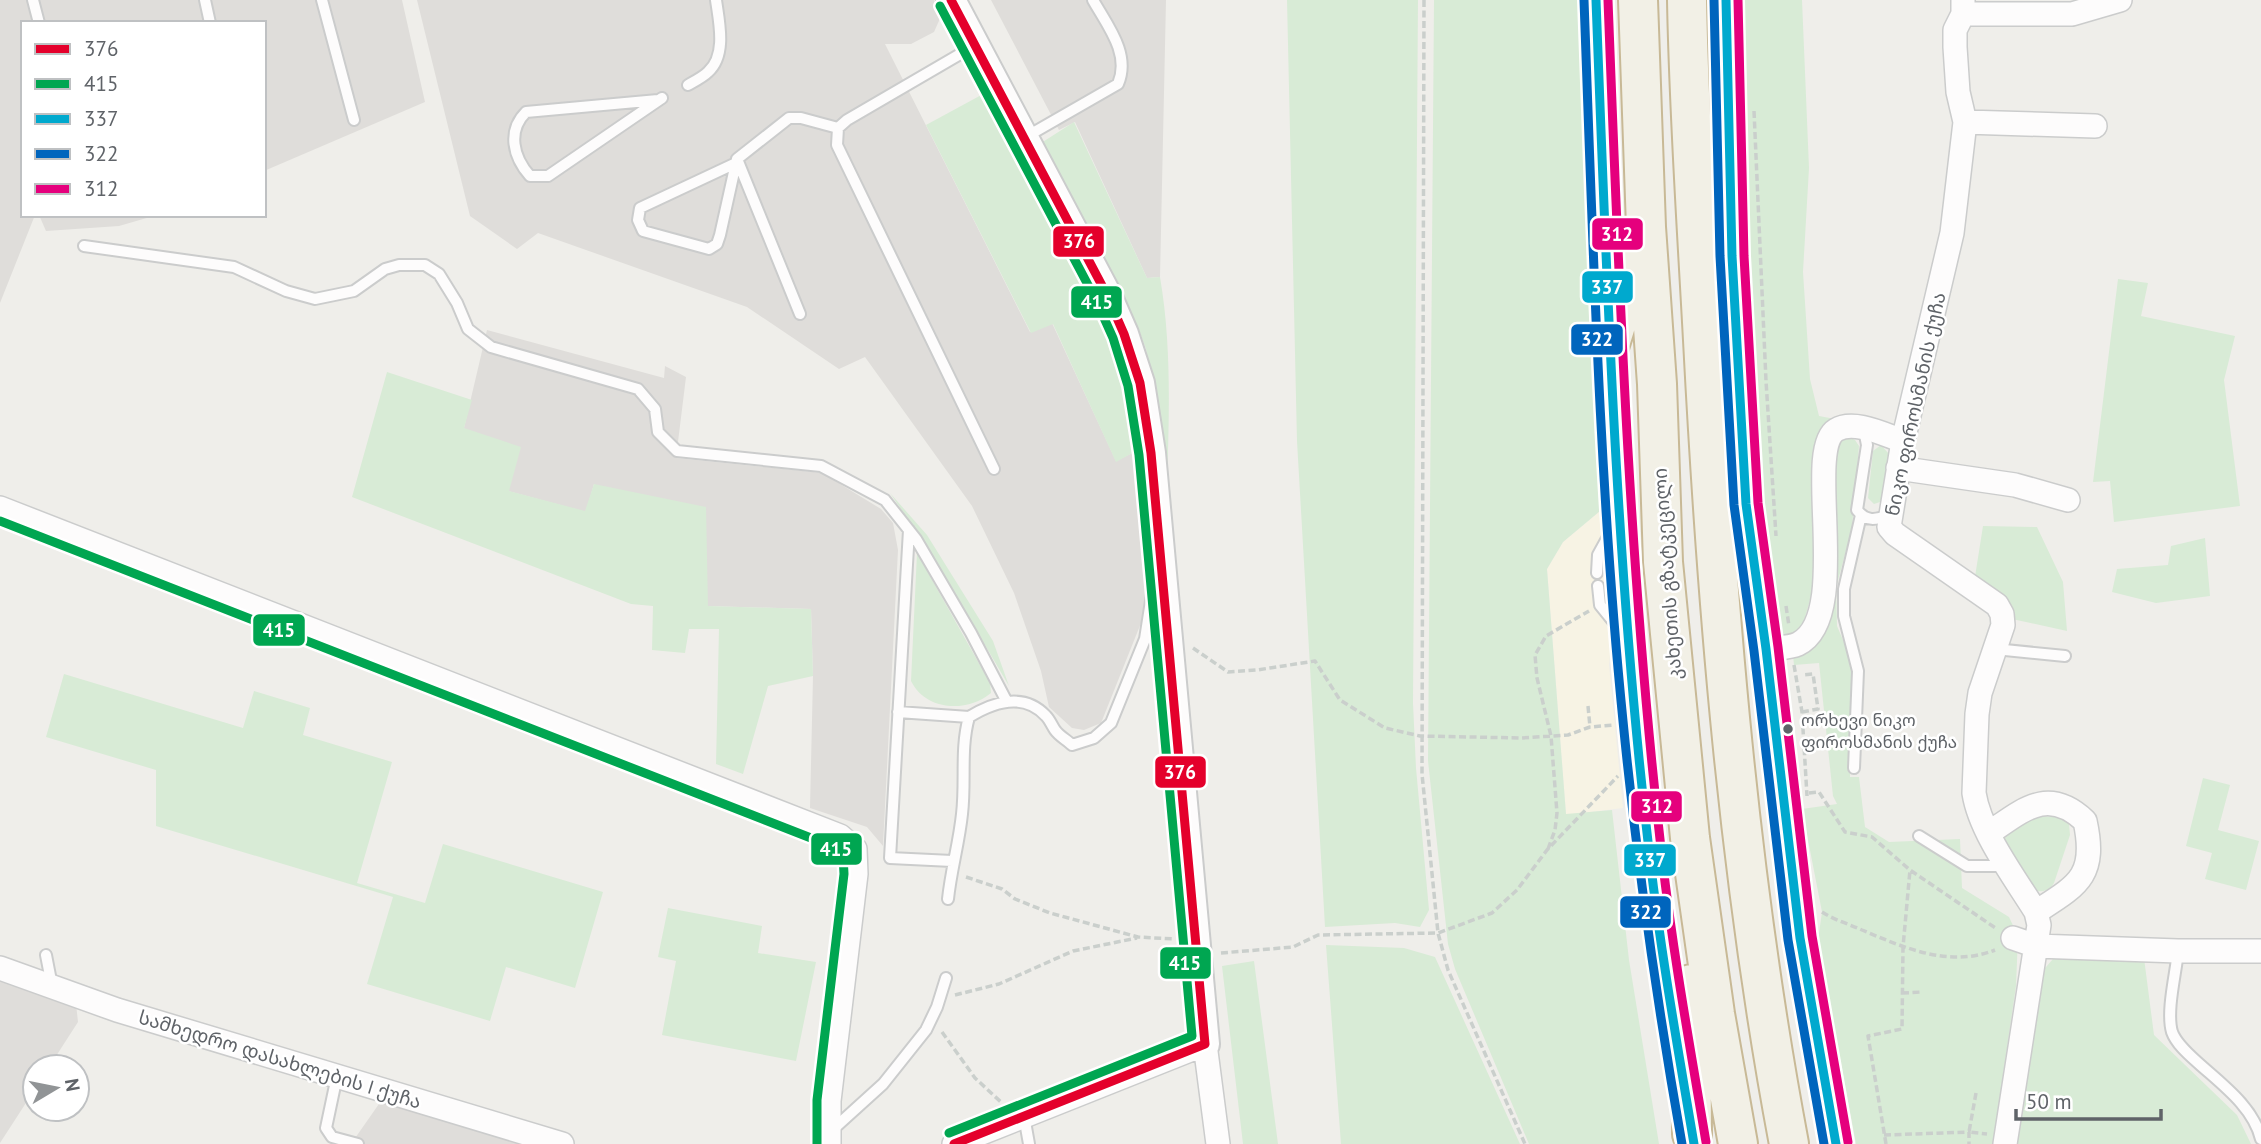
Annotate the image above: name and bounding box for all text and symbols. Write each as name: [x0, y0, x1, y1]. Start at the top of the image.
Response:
legend: [21, 21, 266, 217]
text: 376: [84, 35, 118, 62]
text: 415: [84, 70, 118, 97]
text: 337: [84, 105, 118, 132]
text: 322: [84, 140, 118, 167]
text: 312: [84, 175, 118, 202]
line badge: 312: [1591, 217, 1644, 251]
text: 312: [1601, 222, 1633, 246]
line badge: 376: [1052, 225, 1105, 258]
text: 376: [1063, 229, 1095, 253]
line badge: 337: [1581, 270, 1634, 304]
text: 337: [1591, 275, 1623, 299]
line badge: 415: [1070, 285, 1123, 319]
text: 415: [1081, 290, 1113, 314]
street label: ნიკო ფიროსმანის ქუჩა: [1880, 290, 1950, 518]
line badge: 322: [1570, 323, 1624, 356]
text: 322: [1581, 327, 1613, 351]
street label: კახეთის გზატკეცილი: [1648, 467, 1687, 681]
line badge: 415: [252, 613, 306, 647]
text: 415: [263, 618, 295, 642]
place label: ორხევი ნიკო ფიროსმანის ქუჩა: [1801, 709, 1957, 753]
marker: ორხევი ნიკო ფიროსმანის ქუჩა: [1781, 722, 1795, 736]
line badge: 376: [1154, 755, 1207, 789]
text: 376: [1164, 760, 1196, 784]
line badge: 312: [1630, 790, 1683, 823]
text: 312: [1641, 794, 1673, 818]
line badge: 415: [810, 832, 863, 866]
text: 415: [820, 837, 852, 861]
line badge: 337: [1623, 843, 1677, 877]
text: 337: [1634, 848, 1666, 872]
line badge: 322: [1619, 895, 1672, 929]
text: 322: [1630, 900, 1662, 924]
line badge: 415: [1159, 946, 1212, 980]
text: 415: [1169, 951, 1201, 975]
street label: სამხედრო დასახლების I ქუჩა: [135, 1004, 424, 1114]
north arrow: [21, 1053, 91, 1123]
text: N: [60, 1077, 86, 1093]
scale bar: [2016, 1078, 2161, 1122]
text: 50 m: [2026, 1088, 2072, 1115]

